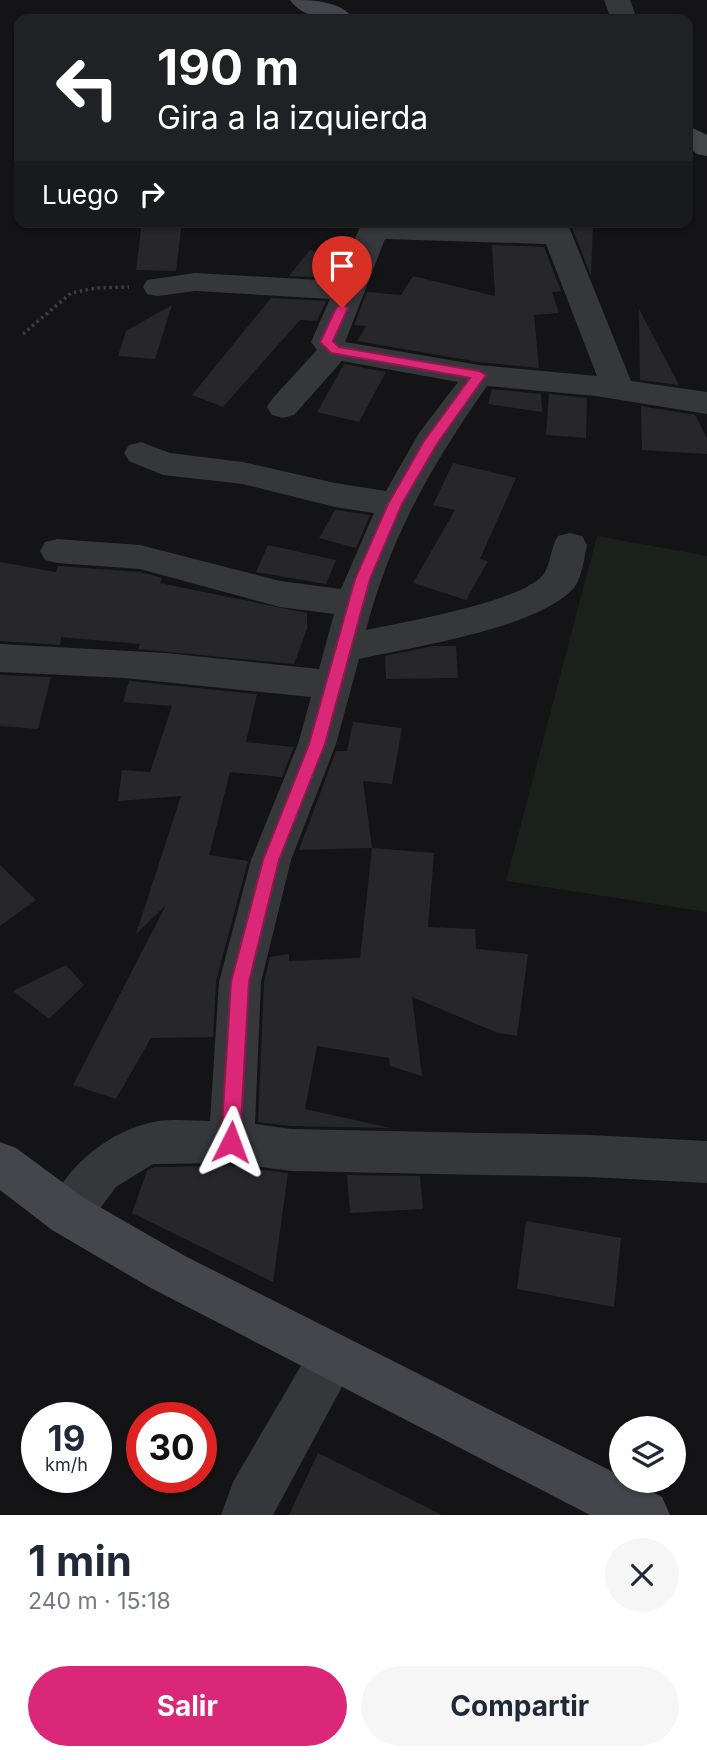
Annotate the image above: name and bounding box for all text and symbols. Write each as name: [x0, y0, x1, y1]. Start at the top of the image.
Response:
text: 190 m: [157, 38, 299, 97]
icon: left: [42, 42, 133, 133]
text: Gira a la izquierda: [157, 98, 428, 137]
icon: right: [133, 175, 171, 213]
text: Luego: [42, 179, 119, 210]
pin: [312, 236, 372, 308]
icon: arrive: [323, 247, 361, 285]
position arrow: [194, 1105, 268, 1179]
speed limit sign: 30: [126, 1402, 217, 1493]
map controls: [609, 1416, 686, 1493]
button: layers: [609, 1416, 686, 1493]
text: 19: [48, 1417, 85, 1459]
text: km/h: [45, 1454, 88, 1475]
text: 1 min: [28, 1535, 132, 1586]
button: close: [605, 1538, 679, 1612]
text: 240 m · 15:18: [28, 1587, 171, 1615]
button: Salir: [28, 1666, 347, 1746]
button: Compartir: [361, 1666, 679, 1746]

